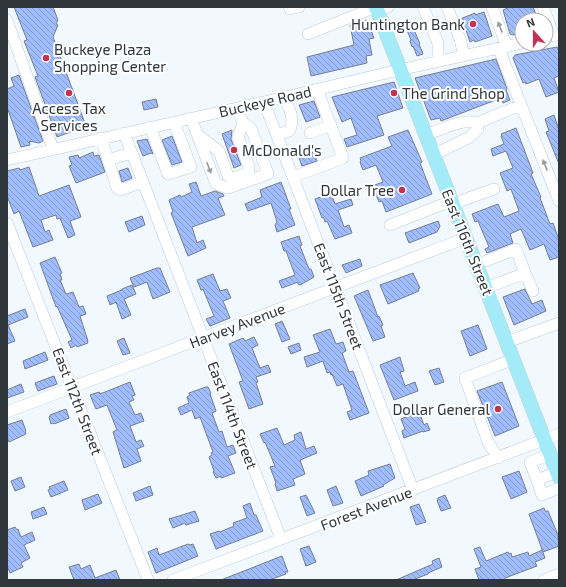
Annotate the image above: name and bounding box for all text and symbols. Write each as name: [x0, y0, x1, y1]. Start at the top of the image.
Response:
north arrow: [514, 12, 554, 52]
place label: Huntington Bank: [351, 15, 465, 33]
text: N: [524, 15, 536, 30]
marker: Huntington Bank: [468, 19, 478, 29]
one-way arrow: [496, 20, 502, 32]
place label: Buckeye Plaza Shopping Center: [54, 40, 166, 75]
marker: Buckeye Plaza Shopping Center: [41, 53, 51, 63]
street label: Buckeye Road: [217, 82, 313, 120]
place label: The Grind Shop: [402, 84, 505, 102]
marker: Access Tax Services: [64, 88, 74, 98]
marker: The Grind Shop: [389, 88, 399, 98]
place label: Access Tax Services: [32, 99, 106, 134]
place label: McDonald's: [242, 141, 322, 159]
marker: McDonald's: [229, 145, 239, 155]
one-way arrow: [541, 158, 547, 170]
one-way arrow: [207, 162, 213, 174]
place label: Dollar Tree: [320, 181, 394, 199]
marker: Dollar Tree: [397, 185, 407, 195]
street label: East 116th Street: [438, 186, 498, 298]
street label: East 115th Street: [310, 240, 368, 352]
street label: Harvey Avenue: [187, 299, 287, 351]
street label: East 112th Street: [49, 345, 107, 457]
street label: East 114th Street: [204, 359, 262, 472]
place label: Dollar General: [392, 400, 491, 418]
marker: Dollar General: [493, 404, 503, 414]
street label: Forest Avenue: [318, 482, 414, 534]

